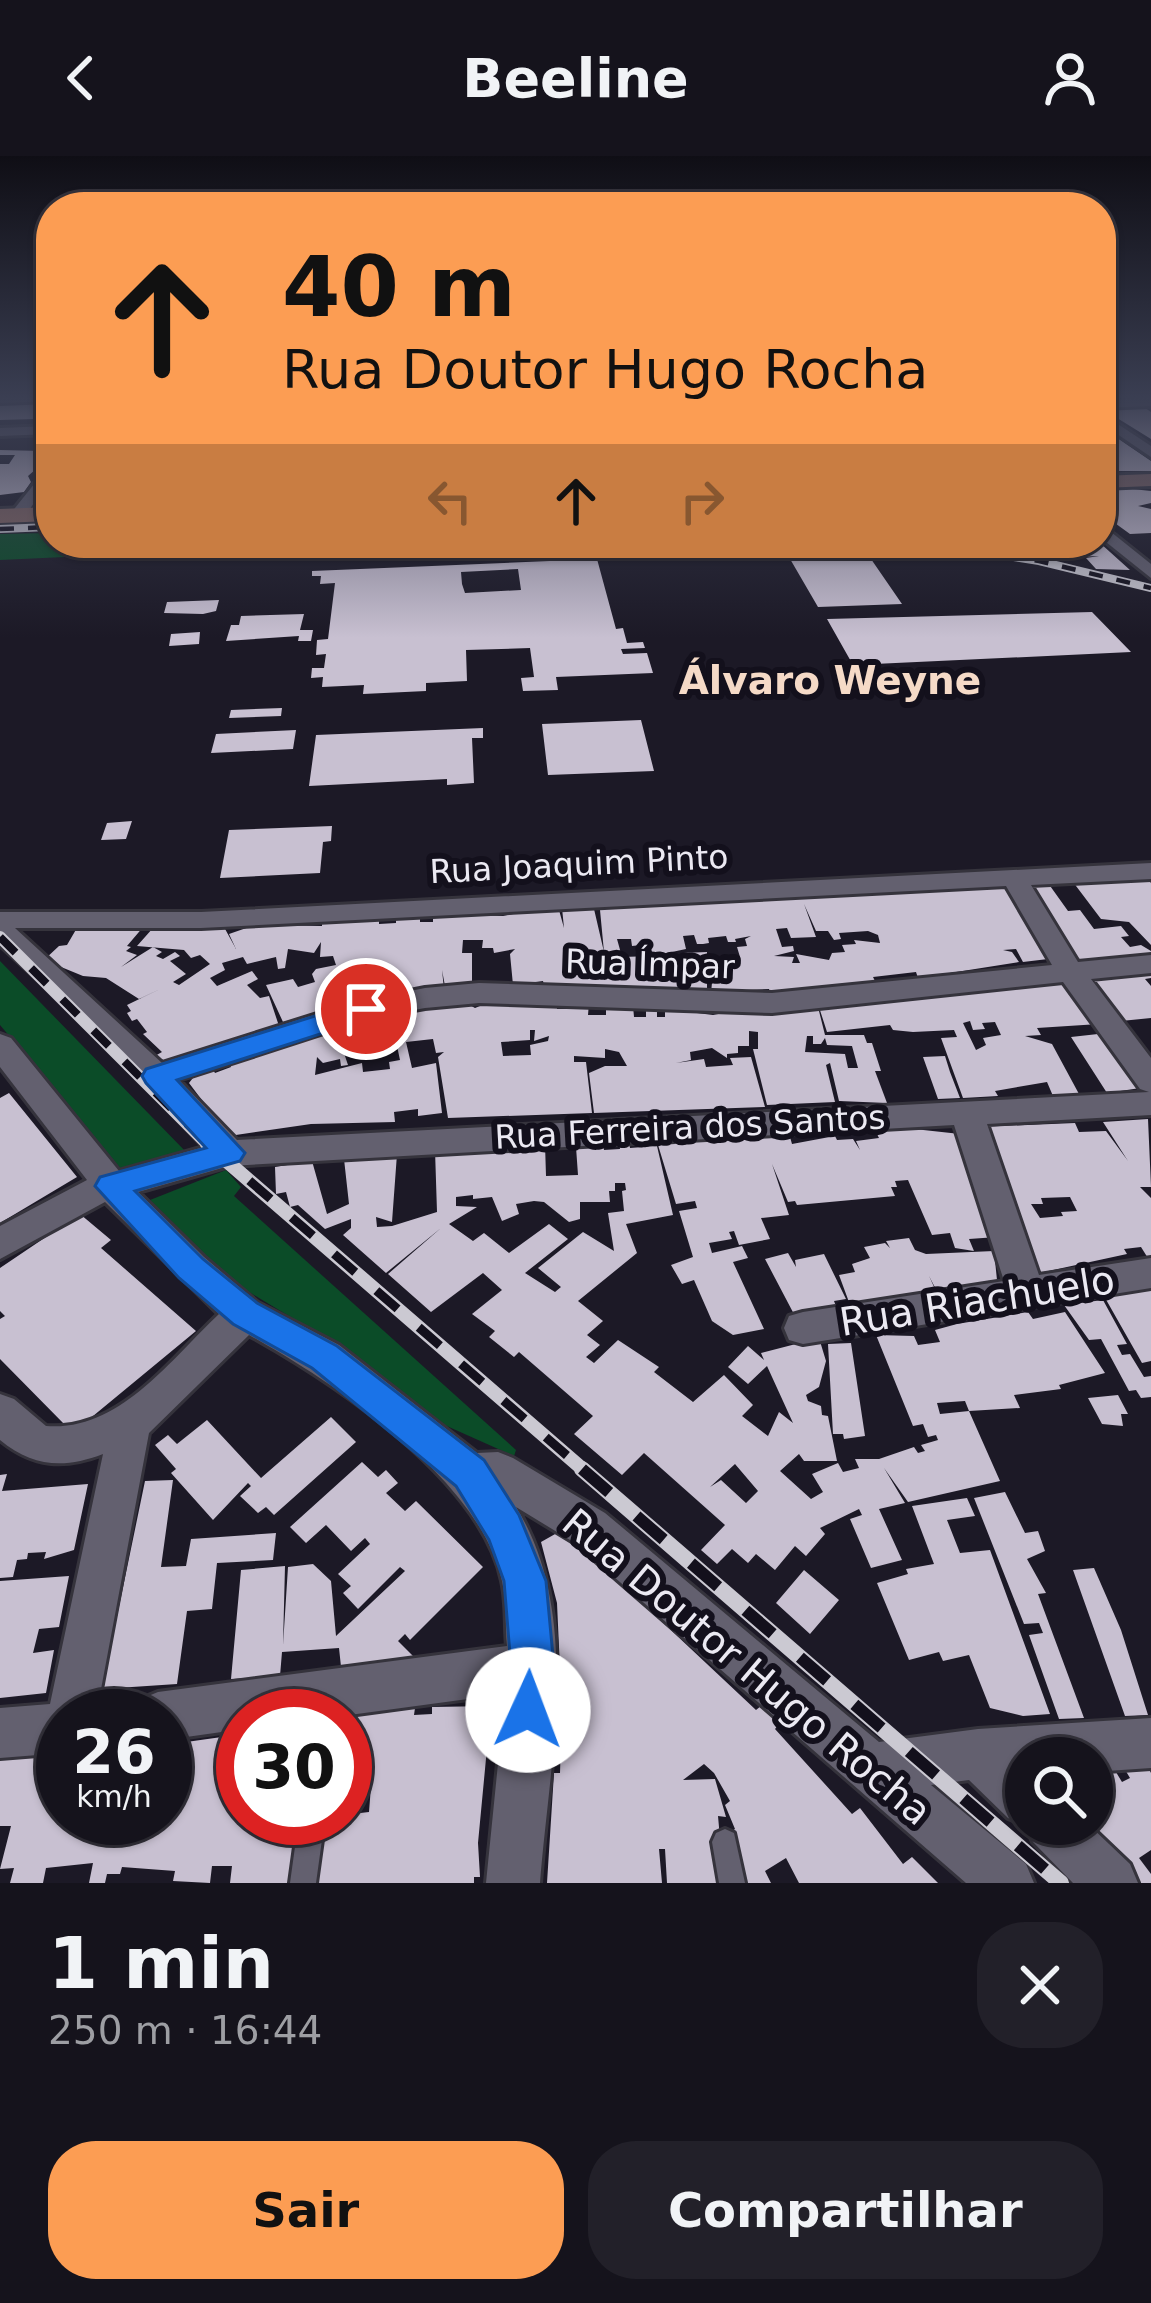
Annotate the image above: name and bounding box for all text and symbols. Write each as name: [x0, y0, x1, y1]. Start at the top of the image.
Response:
icon: back: [48, 45, 114, 111]
icon: person: [1037, 45, 1103, 111]
text: Beeline: [462, 47, 689, 110]
text: 40 m: [282, 238, 516, 336]
icon: ahead: [84, 240, 240, 396]
text: Rua Doutor Hugo Rocha: [282, 338, 928, 401]
icon: left: [417, 468, 483, 534]
icon: ahead: [543, 468, 609, 534]
icon: right: [669, 468, 735, 534]
district label: Álvaro Weyne: [679, 657, 981, 703]
street label: Rua Joaquim Pinto: [429, 837, 729, 891]
street label: Rua Ímpar: [565, 941, 736, 986]
pin: [315, 958, 417, 1060]
icon: arrive: [333, 976, 399, 1042]
street label: Rua Ferreira dos Santos: [494, 1097, 886, 1157]
street label: Rua Riachuelo: [836, 1257, 1118, 1345]
street label: Rua Doutor Hugo Rocha: [554, 1500, 940, 1834]
position arrow: [465, 1647, 591, 1773]
speed limit sign: 30: [216, 1689, 372, 1845]
text: 26: [72, 1717, 156, 1787]
map controls: [1005, 1737, 1113, 1845]
button: search: [1005, 1737, 1113, 1845]
text: km/h: [76, 1779, 152, 1814]
text: 1 min: [48, 1921, 274, 2005]
button: close: [977, 1922, 1103, 2048]
text: 250 m · 16:44: [48, 2008, 322, 2053]
button: Sair: [48, 2141, 564, 2279]
button: Compartilhar: [588, 2141, 1103, 2279]

